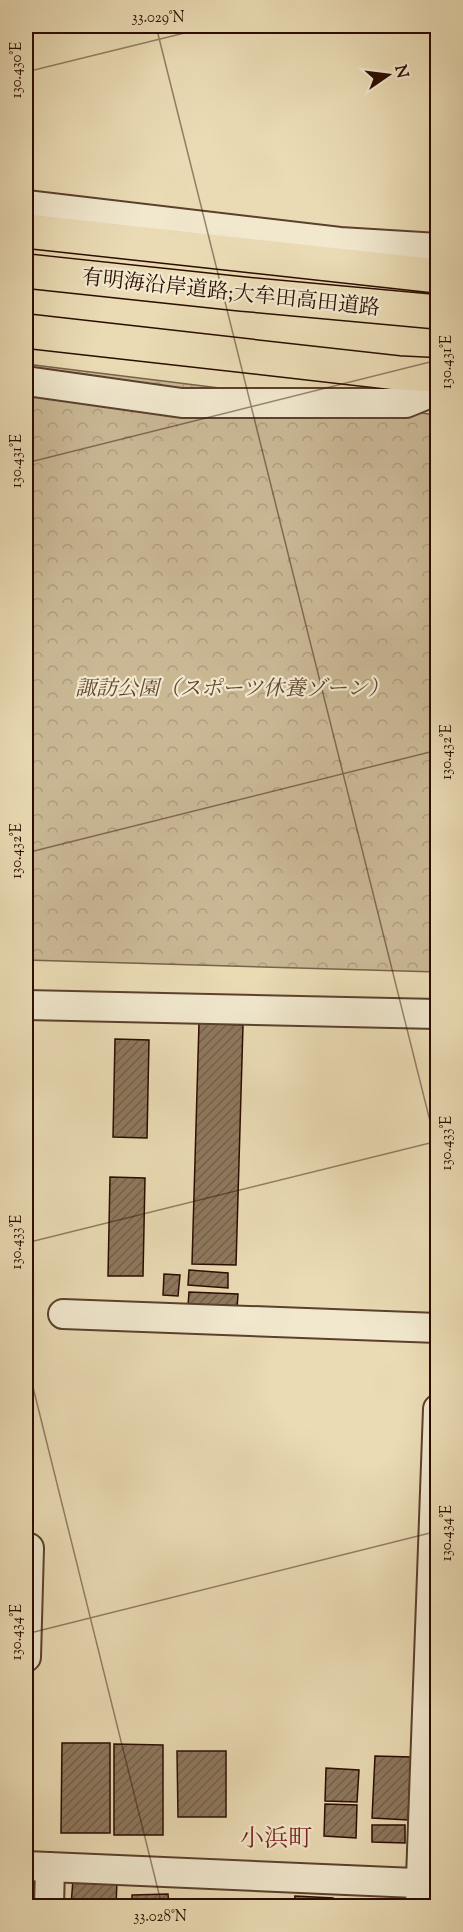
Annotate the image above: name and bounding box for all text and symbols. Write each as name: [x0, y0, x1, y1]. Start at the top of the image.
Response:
text: 33.029°N: [131, 8, 185, 29]
text: 130.430°E: [7, 42, 28, 98]
north arrow: [358, 45, 418, 105]
text: N: [387, 63, 413, 81]
street label: 有明海沿岸道路;大牟田高田道路: [80, 263, 381, 325]
text: 130.431°E: [437, 335, 458, 389]
text: 130.431°E: [7, 434, 28, 488]
park label: 諏訪公園（スポーツ休養ゾーン）: [75, 675, 389, 705]
text: 130.432°E: [437, 724, 458, 780]
text: 130.432°E: [7, 823, 28, 879]
text: 130.433°E: [437, 1116, 458, 1170]
text: 130.433°E: [7, 1215, 28, 1269]
text: 130.434°E: [437, 1505, 458, 1561]
text: 130.434°E: [7, 1604, 28, 1660]
district label: 小浜町: [240, 1823, 312, 1857]
text: 33.028°N: [133, 1907, 187, 1928]

